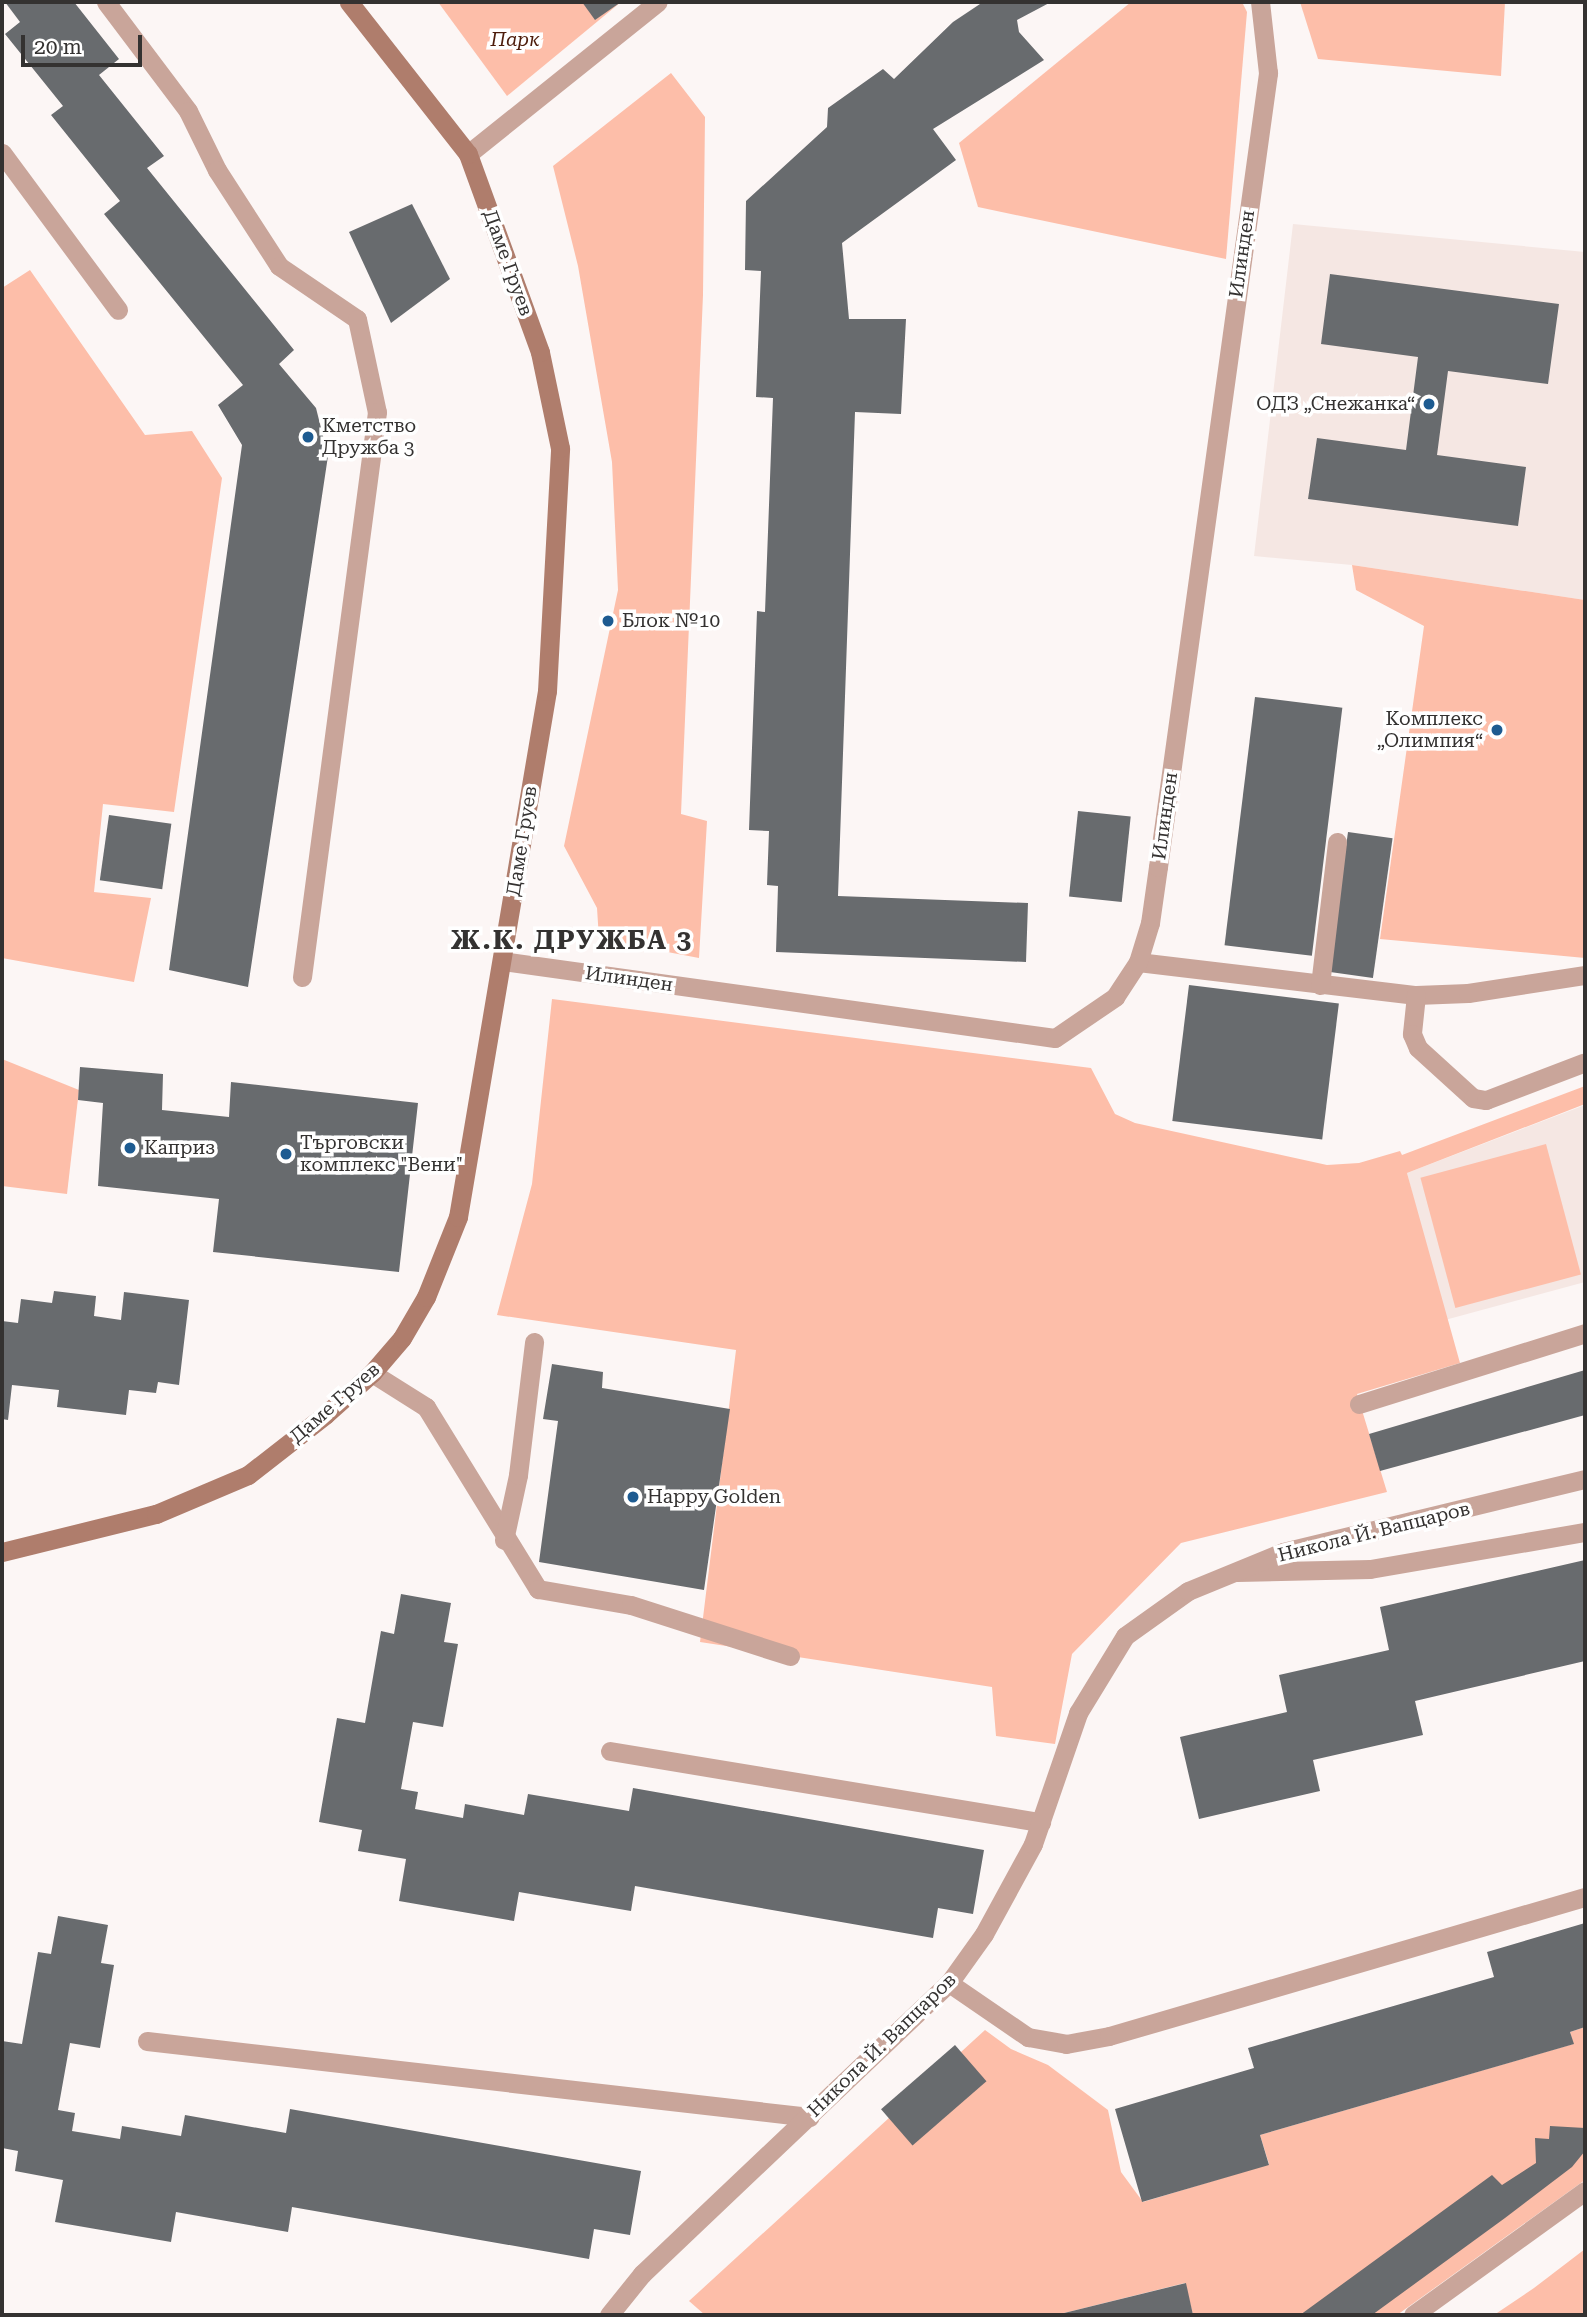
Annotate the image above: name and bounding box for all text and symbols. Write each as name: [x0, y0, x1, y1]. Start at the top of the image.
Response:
scale bar: [24, 21, 145, 65]
park label: Парк: [490, 29, 540, 51]
text: 20 m: [34, 35, 82, 59]
street label: Даме Груев: [478, 207, 538, 319]
street label: Илинден: [1225, 209, 1259, 299]
place label: ОДЗ „Снежанка“: [1256, 393, 1415, 415]
marker: ОДЗ „Снежанка“: [1421, 396, 1437, 412]
place label: Кметство Дружба 3: [322, 415, 416, 459]
marker: Кметство Дружба 3: [300, 429, 316, 445]
place label: Блок №10: [622, 610, 720, 632]
marker: Блок №10: [600, 613, 616, 629]
place label: Комплекс „Олимпия“: [1377, 708, 1483, 752]
marker: Комплекс „Олимпия“: [1489, 722, 1505, 738]
street label: Илинден: [1148, 771, 1182, 861]
street label: Даме Груев: [502, 784, 542, 898]
district label: Ж.К. ДРУЖБА 3: [452, 925, 692, 957]
street label: Илинден: [584, 962, 674, 996]
place label: Търговски комплекс "Вени": [300, 1132, 463, 1176]
place label: Каприз: [144, 1137, 215, 1159]
marker: Каприз: [122, 1140, 138, 1156]
marker: Търговски комплекс "Вени": [278, 1146, 294, 1162]
street label: Даме Груев: [286, 1358, 384, 1448]
place label: Happy Golden: [647, 1486, 781, 1508]
marker: Happy Golden: [625, 1489, 641, 1505]
street label: Никола Й. Вапцаров: [1276, 1497, 1472, 1567]
street label: Никола Й. Вапцаров: [803, 1968, 961, 2122]

